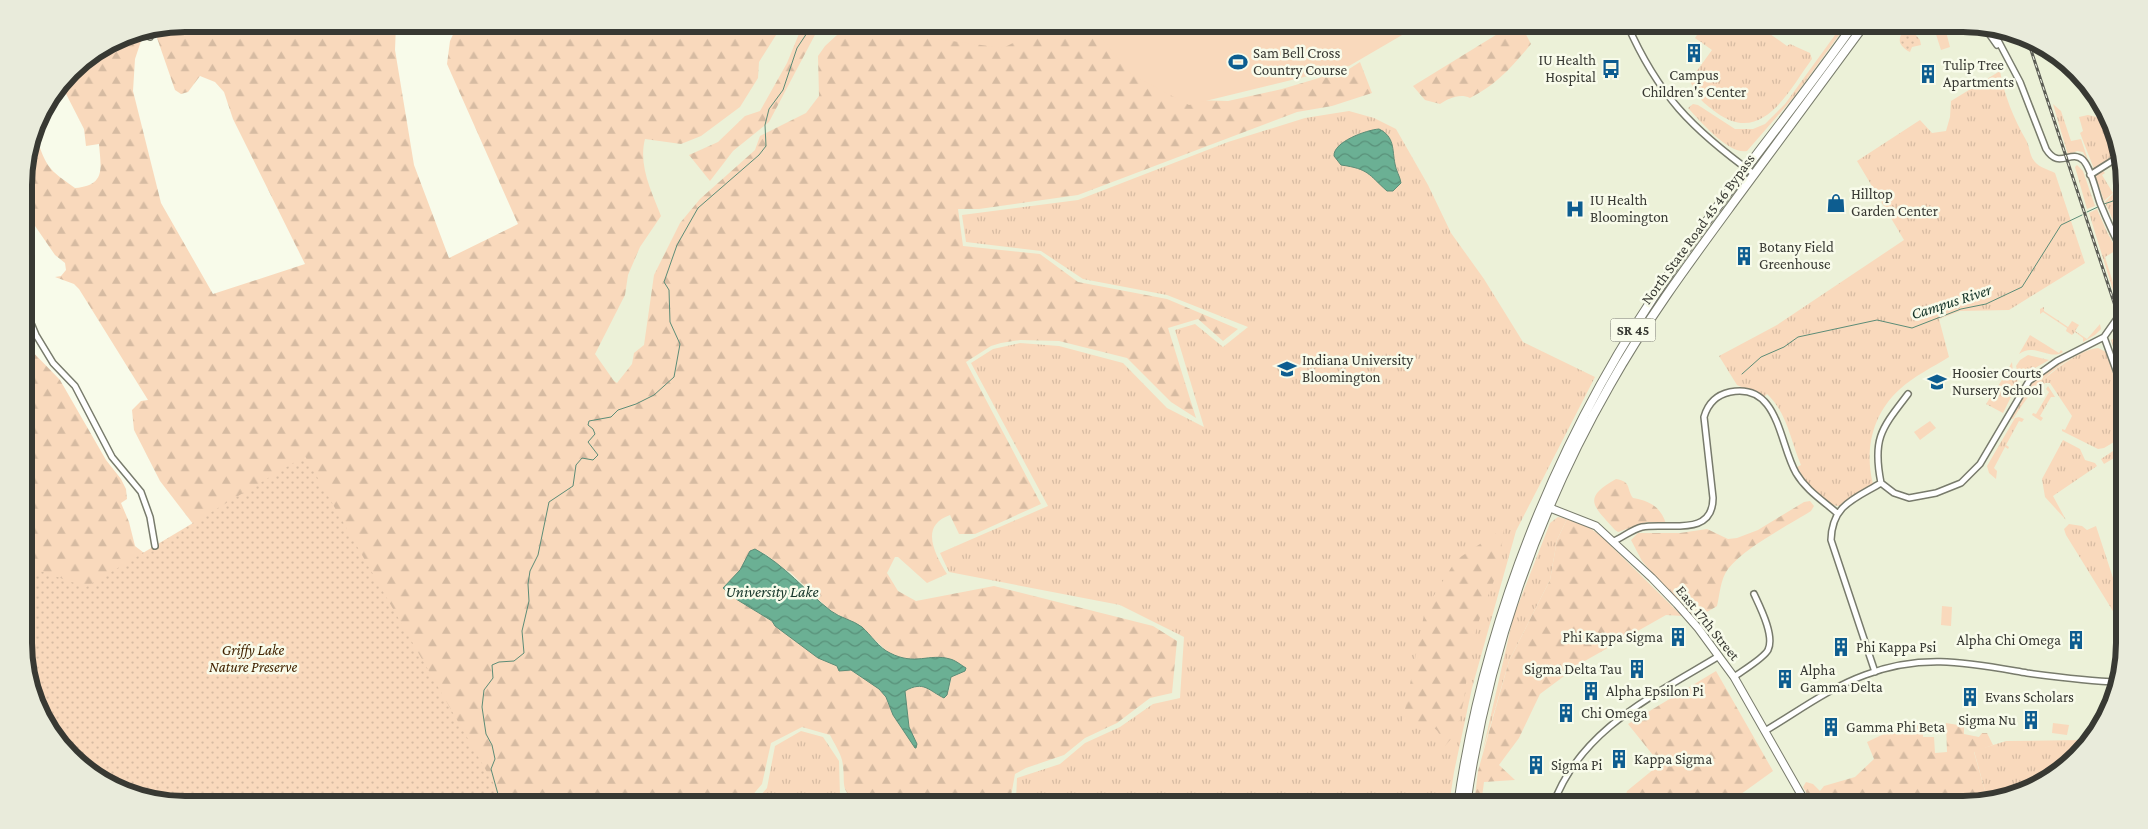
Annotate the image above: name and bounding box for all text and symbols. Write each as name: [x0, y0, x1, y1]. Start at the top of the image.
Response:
building icon: Campus Children's Center: [1683, 42, 1705, 64]
place label: Sam Bell Cross Country Course: [1253, 45, 1348, 79]
sports icon: Sam Bell Cross Country Course: [1227, 51, 1249, 73]
place label: IU Health Hospital: [1539, 52, 1596, 86]
place label: Tulip Tree Apartments: [1943, 57, 2014, 91]
bus stop icon: IU Health Hospital: [1600, 58, 1622, 80]
building icon: Tulip Tree Apartments: [1917, 63, 1939, 85]
place label: Campus Children's Center: [1642, 67, 1747, 100]
street label: North State Road 45 46 Bypass: [1638, 151, 1759, 308]
place label: Hilltop Garden Center: [1851, 186, 1939, 219]
place label: IU Health Bloomington: [1590, 192, 1669, 226]
shop icon: Hilltop Garden Center: [1825, 192, 1847, 214]
hospital icon: IU Health Bloomington: [1564, 198, 1586, 220]
place label: Botany Field Greenhouse: [1759, 239, 1834, 272]
building icon: Botany Field Greenhouse: [1733, 245, 1755, 267]
water label: Campus River: [1909, 280, 1994, 323]
road number: SR 45: [1610, 318, 1656, 342]
place label: Indiana University Bloomington: [1302, 352, 1413, 386]
school or university icon: Indiana University Bloomington: [1276, 358, 1298, 380]
place label: Hoosier Courts Nursery School: [1952, 365, 2043, 399]
school or university icon: Hoosier Courts Nursery School: [1926, 371, 1948, 393]
street label: East 17th Street: [1673, 582, 1744, 664]
water label: University Lake: [725, 583, 819, 601]
building icon: Phi Kappa Sigma: [1667, 626, 1689, 648]
place label: Phi Kappa Sigma: [1563, 629, 1663, 646]
building icon: Alpha Chi Omega: [2065, 629, 2087, 651]
place label: Alpha Chi Omega: [1956, 632, 2061, 649]
building icon: Phi Kappa Psi: [1830, 636, 1852, 658]
place label: Phi Kappa Psi: [1856, 639, 1936, 656]
park label: Griffy Lake Nature Preserve: [209, 642, 297, 675]
building icon: Sigma Delta Tau: [1626, 658, 1648, 680]
place label: Sigma Delta Tau: [1524, 661, 1622, 678]
place label: Alpha Gamma Delta: [1800, 662, 1883, 695]
building icon: Alpha Gamma Delta: [1774, 668, 1796, 690]
building icon: Alpha Epsilon Pi: [1580, 680, 1602, 702]
place label: Alpha Epsilon Pi: [1606, 683, 1704, 700]
building icon: Evans Scholars: [1959, 686, 1981, 708]
place label: Evans Scholars: [1985, 689, 2074, 705]
building icon: Chi Omega: [1555, 702, 1577, 724]
place label: Chi Omega: [1581, 705, 1648, 722]
building icon: Sigma Nu: [2020, 709, 2042, 731]
place label: Sigma Nu: [1958, 712, 2016, 729]
building icon: Gamma Phi Beta: [1820, 716, 1842, 738]
place label: Gamma Phi Beta: [1846, 719, 1945, 735]
building icon: Kappa Sigma: [1608, 748, 1630, 770]
place label: Kappa Sigma: [1634, 751, 1712, 768]
building icon: Sigma Pi: [1525, 754, 1547, 776]
place label: Sigma Pi: [1551, 757, 1603, 774]

